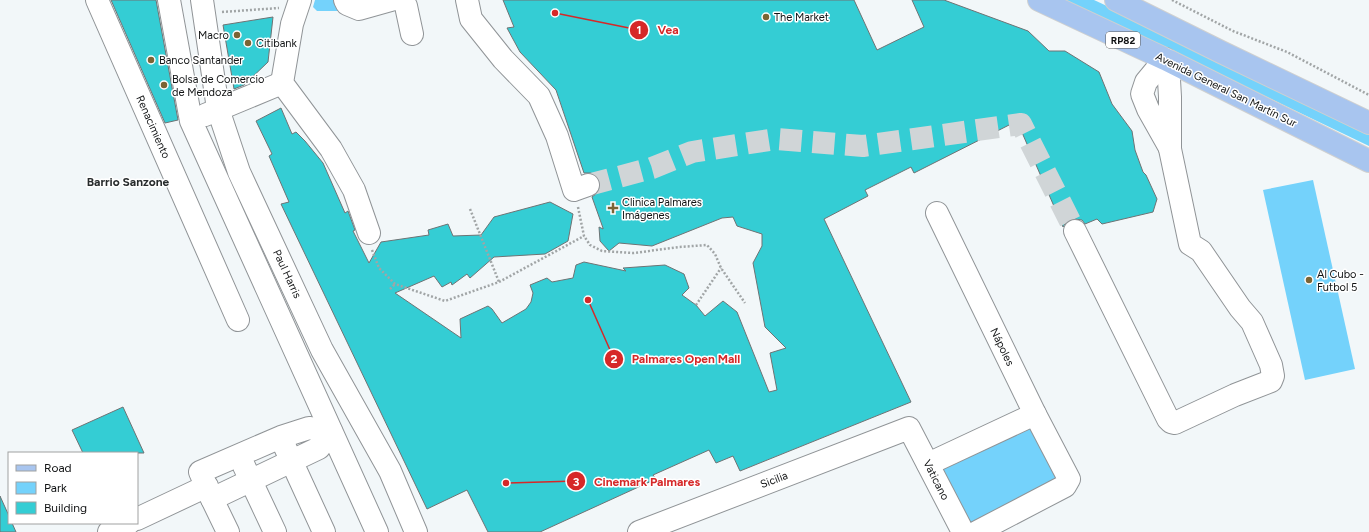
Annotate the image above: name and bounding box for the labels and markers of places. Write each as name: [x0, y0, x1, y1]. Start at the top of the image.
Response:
place label: The Market: [774, 11, 829, 24]
marker: The Market: [761, 12, 771, 22]
callout: Vea: [629, 18, 686, 42]
place label: Macro: [198, 29, 229, 42]
marker: Macro: [232, 30, 242, 40]
place label: Citibank: [256, 37, 297, 50]
marker: Citibank: [243, 38, 253, 48]
place label: Banco Santander: [159, 54, 243, 67]
marker: Banco Santander: [146, 55, 156, 65]
place label: Bolsa de Comercio de Mendoza: [172, 73, 264, 99]
marker: Bolsa de Comercio de Mendoza: [159, 80, 169, 90]
place label: Clinica Palmares Imágenes: [622, 196, 702, 222]
marker: Clinica Palmares Imágenes: [607, 202, 619, 214]
place label: Al Cubo - Futbol 5: [1317, 268, 1364, 294]
marker: Al Cubo - Futbol 5: [1304, 275, 1314, 285]
callout: Palmares Open Mall: [604, 347, 749, 371]
callout: Cinemark Palmares: [566, 469, 709, 493]

